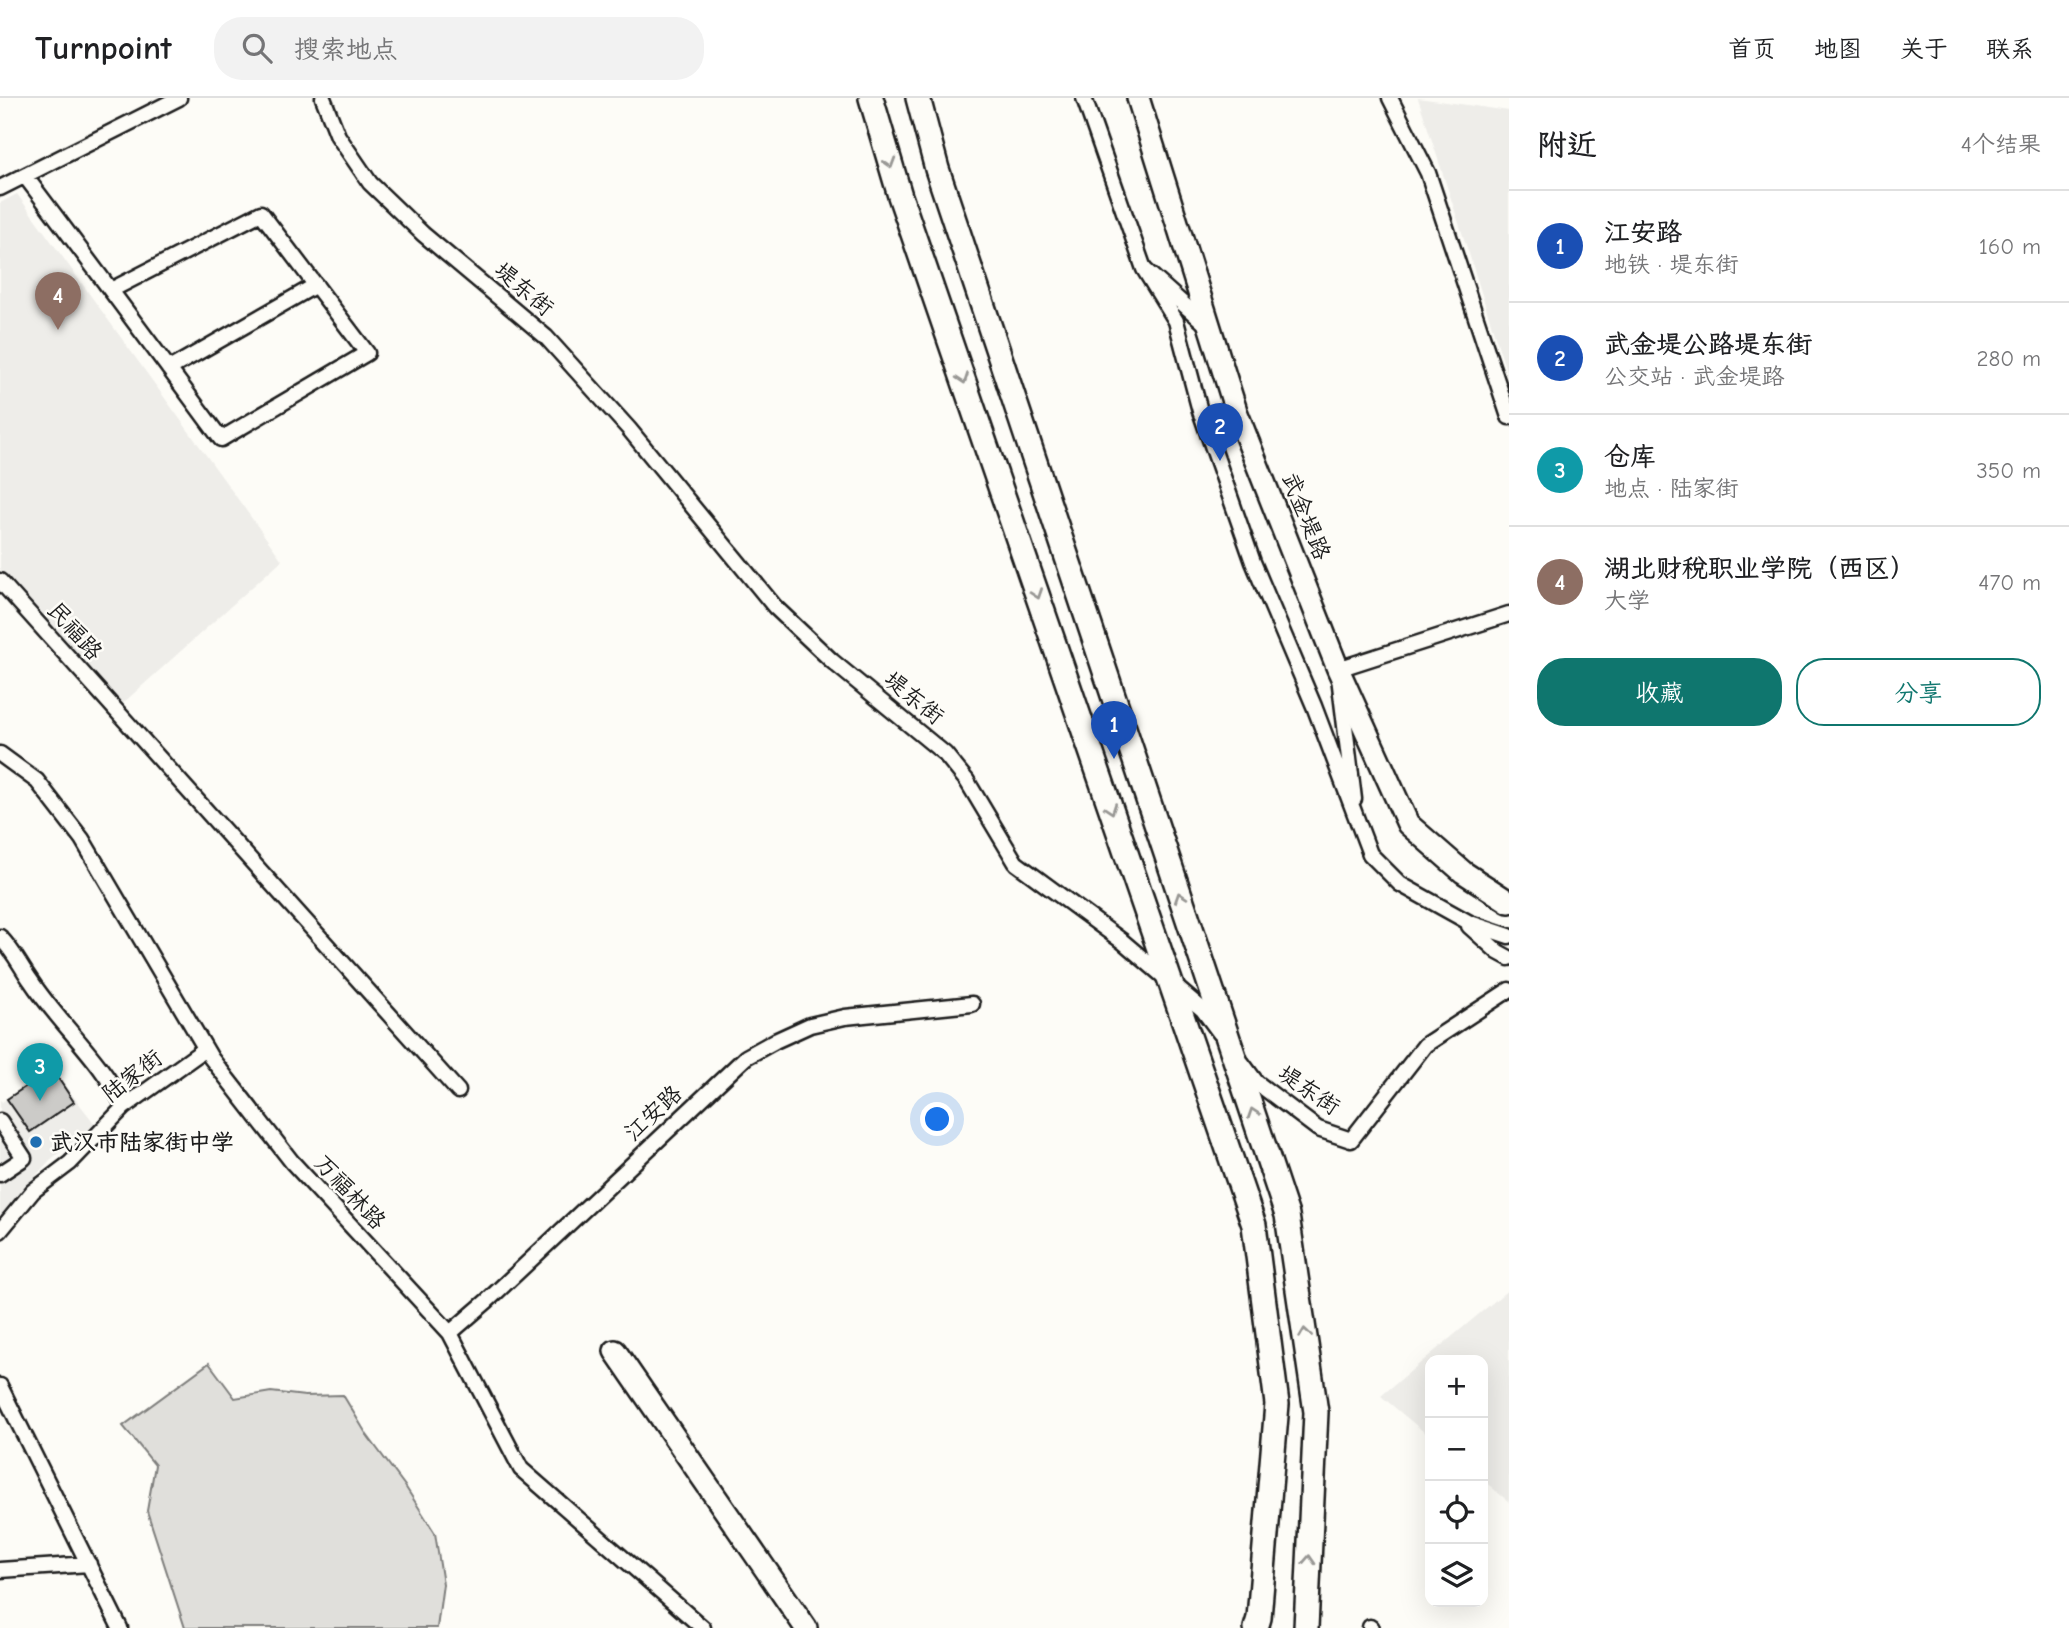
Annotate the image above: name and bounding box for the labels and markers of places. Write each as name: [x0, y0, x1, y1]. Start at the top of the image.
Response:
pin: 4: [35, 272, 81, 330]
pin: 2: [1197, 403, 1243, 461]
pin: 1: [1091, 701, 1137, 759]
pin: 3: [17, 1043, 63, 1101]
place label: 武汉市陆家街中学: [50, 1129, 234, 1156]
marker: 武汉市陆家街中学: [28, 1134, 44, 1150]

